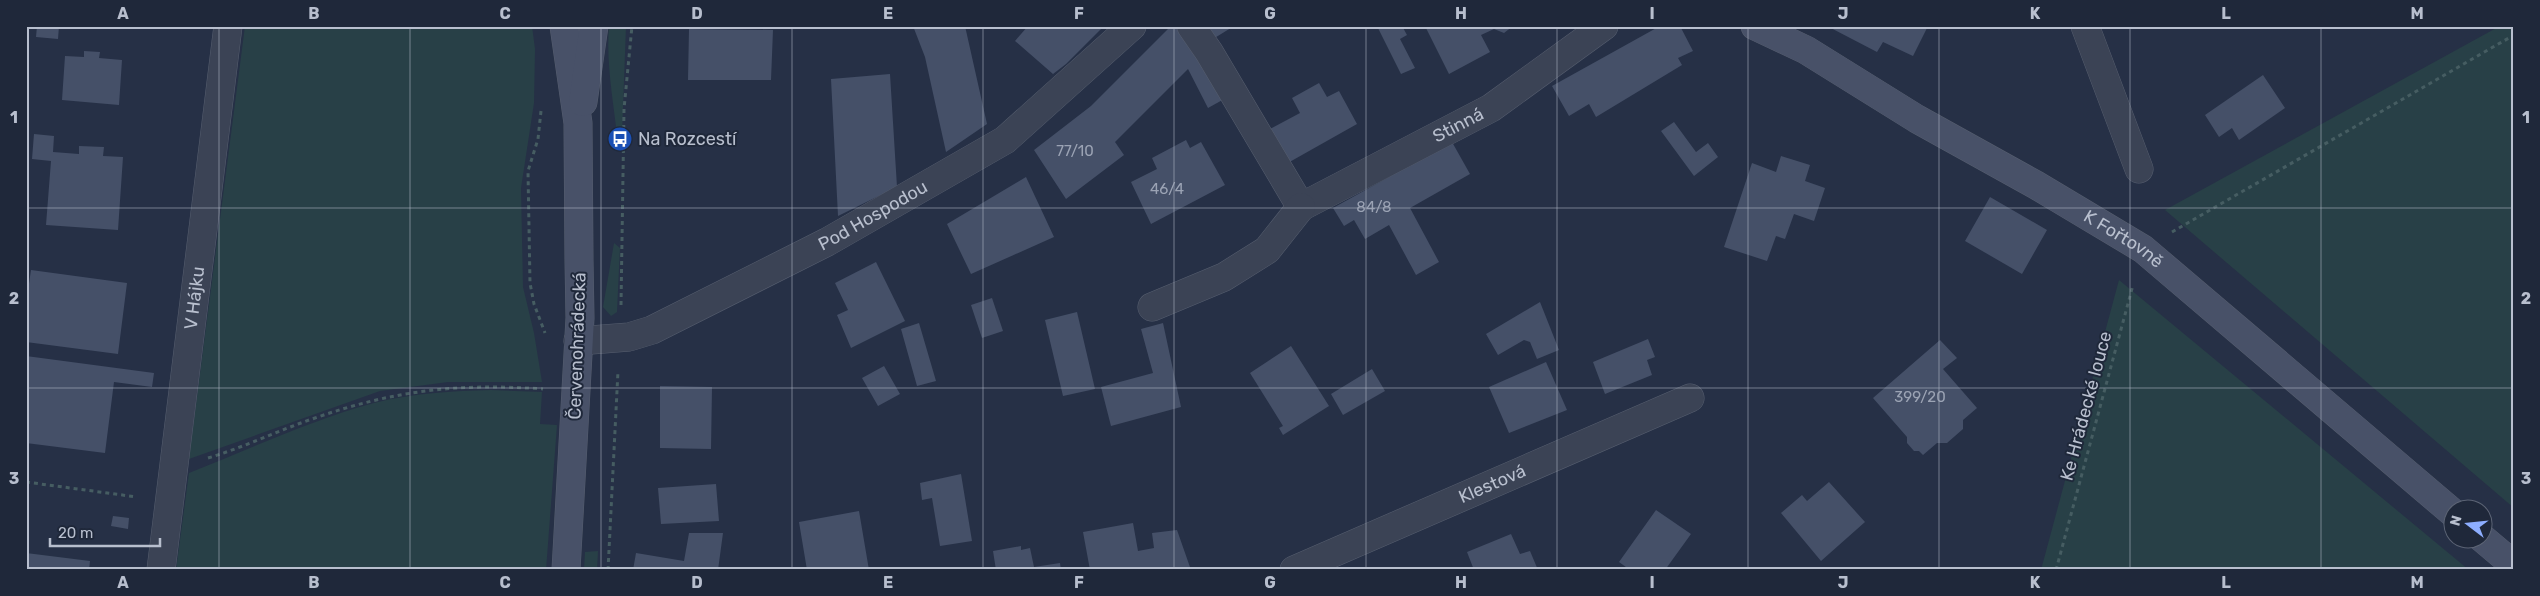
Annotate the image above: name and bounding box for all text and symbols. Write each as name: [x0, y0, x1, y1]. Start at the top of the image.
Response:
text: A: [117, 4, 129, 23]
text: B: [308, 4, 320, 23]
text: C: [499, 4, 511, 23]
text: D: [691, 4, 703, 23]
text: E: [883, 4, 893, 23]
text: F: [1074, 4, 1084, 23]
text: G: [1264, 4, 1276, 23]
text: H: [1455, 4, 1467, 23]
text: I: [1649, 4, 1655, 23]
text: J: [1838, 4, 1848, 23]
text: K: [2030, 4, 2041, 23]
text: L: [2221, 4, 2231, 23]
text: M: [2410, 4, 2424, 23]
street label: Stinná: [1429, 103, 1487, 147]
text: 1: [10, 108, 18, 127]
text: 1: [2522, 108, 2530, 127]
bus stop icon: Na Rozcestí: [607, 126, 633, 152]
place label: Na Rozcestí: [638, 128, 738, 150]
house number: 77/10: [1056, 142, 1094, 160]
street label: Pod Hospodou: [815, 176, 931, 256]
house number: 46/4: [1150, 180, 1184, 198]
house number: 84/8: [1356, 198, 1392, 216]
street label: K Fořtovně: [2080, 205, 2168, 273]
street label: V Hájku: [180, 265, 209, 331]
street label: Červenohrádecká: [563, 272, 591, 420]
text: 2: [9, 289, 19, 308]
text: 2: [2521, 289, 2531, 308]
street label: Ke Hrádecké louce: [2055, 329, 2117, 483]
house number: 399/20: [1894, 388, 1946, 406]
street label: Klestová: [1455, 460, 1529, 508]
text: 3: [9, 469, 19, 488]
text: 3: [2521, 469, 2531, 488]
north arrow: [2442, 498, 2492, 548]
text: N: [2446, 513, 2466, 528]
scale bar: [50, 516, 160, 548]
text: 20 m: [58, 524, 93, 542]
text: A: [117, 573, 129, 592]
text: B: [308, 573, 320, 592]
text: C: [499, 573, 511, 592]
text: D: [691, 573, 703, 592]
text: E: [883, 573, 893, 592]
text: F: [1074, 573, 1084, 592]
text: G: [1264, 573, 1276, 592]
text: H: [1455, 573, 1467, 592]
text: I: [1649, 573, 1655, 592]
text: J: [1838, 573, 1848, 592]
text: K: [2030, 573, 2041, 592]
text: L: [2221, 573, 2231, 592]
text: M: [2410, 573, 2424, 592]

